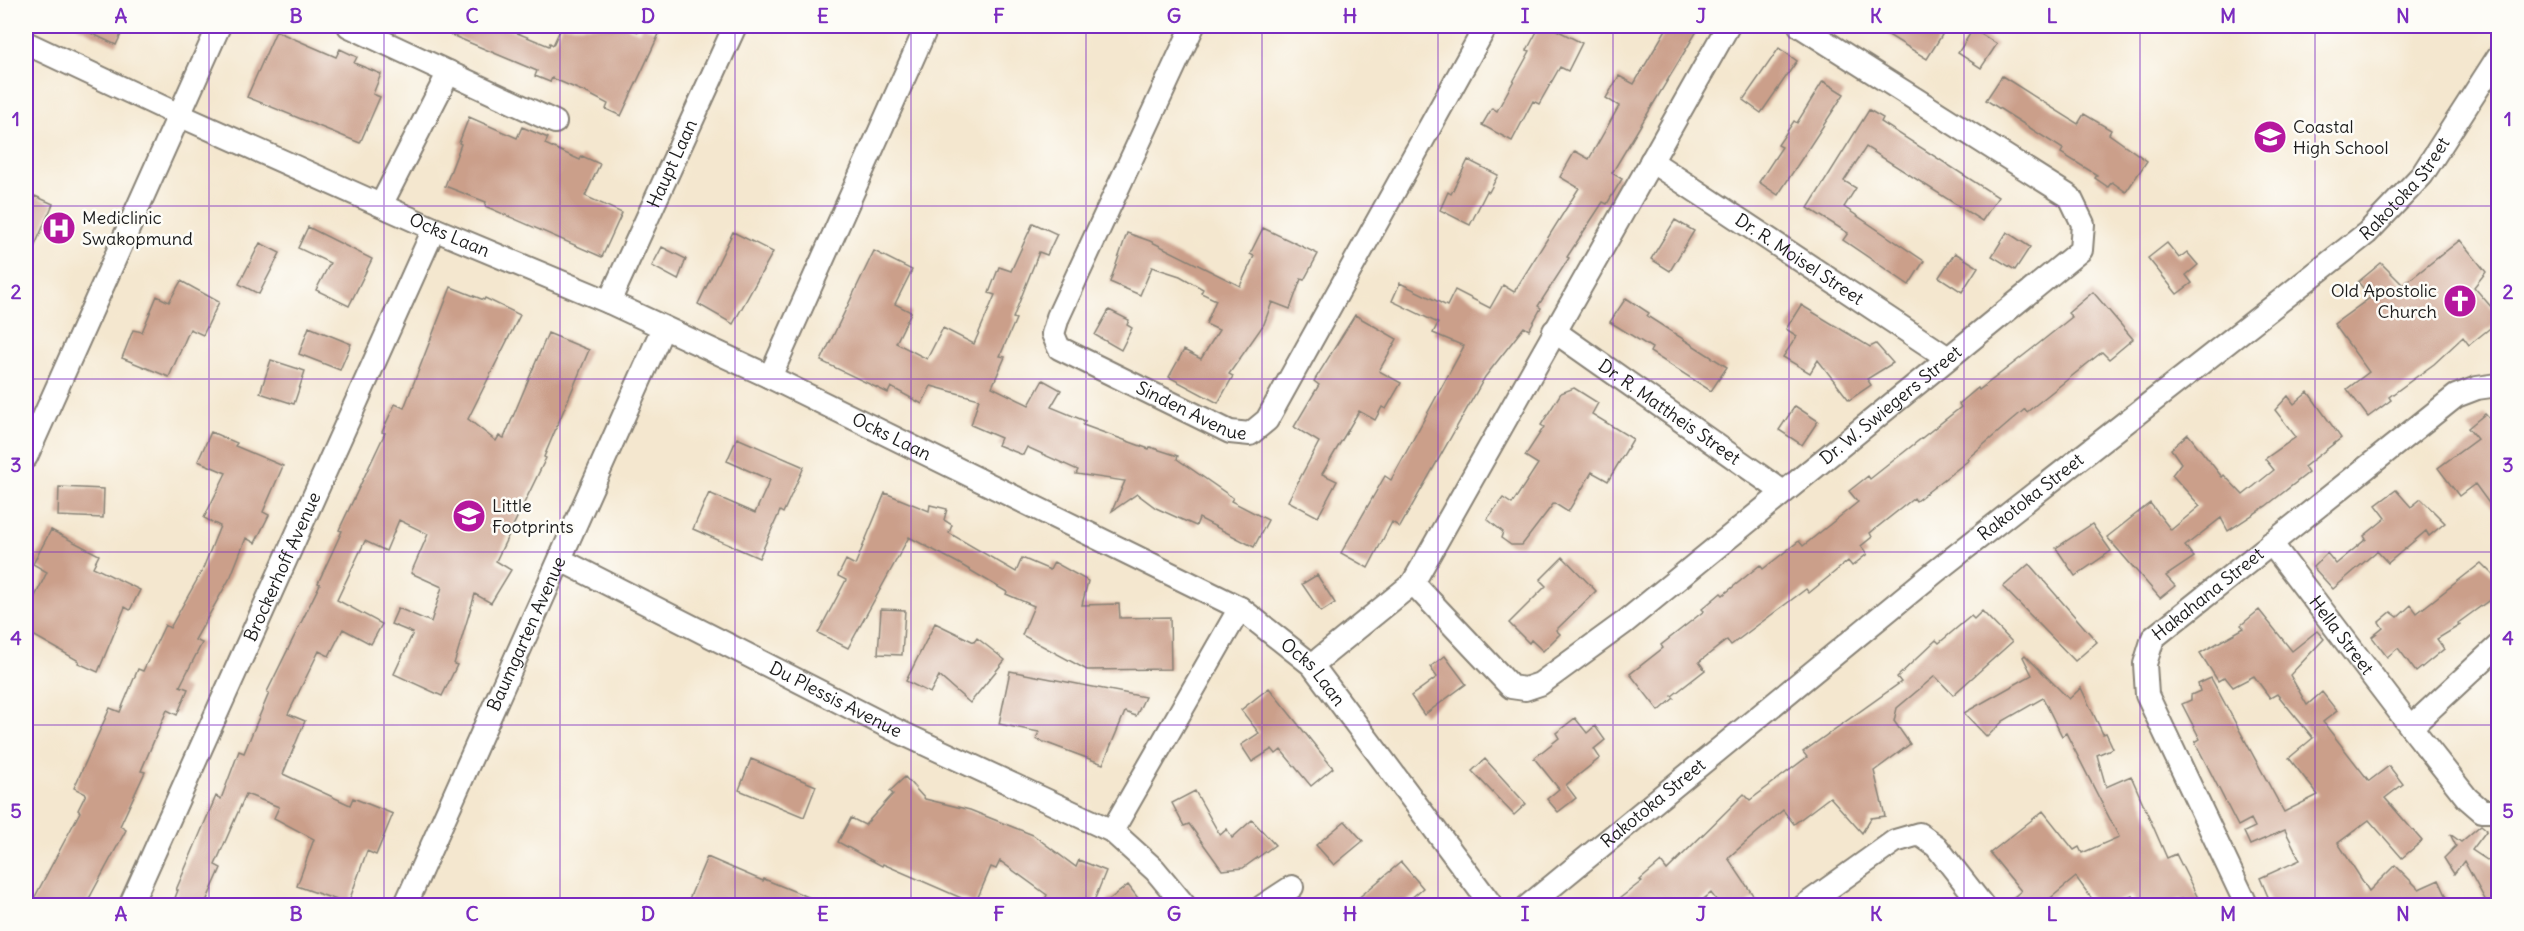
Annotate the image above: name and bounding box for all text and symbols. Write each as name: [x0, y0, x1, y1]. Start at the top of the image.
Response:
text: A: [115, 3, 128, 28]
text: B: [289, 3, 303, 28]
text: C: [465, 3, 479, 28]
text: D: [641, 3, 655, 28]
text: E: [817, 3, 829, 28]
text: F: [993, 3, 1005, 28]
text: G: [1167, 3, 1181, 28]
text: H: [1343, 3, 1357, 28]
text: I: [1521, 3, 1530, 28]
text: J: [1696, 3, 1707, 28]
text: K: [1870, 3, 1883, 28]
text: L: [2047, 3, 2058, 28]
text: M: [2220, 3, 2236, 28]
text: N: [2396, 3, 2410, 28]
text: 1: [12, 106, 20, 131]
text: 1: [2504, 106, 2512, 131]
place label: Coastal High School: [2293, 115, 2389, 159]
street label: Haupt Laan: [642, 116, 702, 211]
school or university icon: Coastal High School: [2252, 119, 2288, 155]
street label: Rakotoka Street: [2355, 133, 2454, 245]
place label: Mediclinic Swakopmund: [82, 206, 193, 250]
street label: Ocks Laan: [406, 207, 493, 262]
street label: Dr. R. Moisel Street: [1731, 208, 1868, 310]
hospital icon: Mediclinic Swakopmund: [41, 210, 77, 246]
text: 2: [11, 279, 22, 304]
place label: Old Apostolic Church: [2331, 279, 2437, 323]
text: 2: [2503, 279, 2514, 304]
church icon: Old Apostolic Church: [2442, 283, 2478, 319]
street label: Dr. W. Swiegers Street: [1815, 340, 1966, 469]
street label: Dr. R. Mattheis Street: [1594, 354, 1745, 469]
street label: Sinden Avenue: [1133, 376, 1248, 445]
street label: Ocks Laan: [848, 407, 935, 465]
street label: Rakotoka Street: [1973, 448, 2088, 545]
text: 3: [10, 452, 22, 477]
text: 3: [2502, 452, 2514, 477]
street label: Brockerhoff Avenue: [238, 488, 325, 645]
place label: Little Footprints: [492, 494, 574, 538]
school or university icon: Little Footprints: [451, 498, 487, 534]
street label: Hakahana Street: [2147, 542, 2268, 645]
street label: Baumgarten Avenue: [482, 553, 570, 714]
street label: Hella Street: [2304, 591, 2379, 679]
text: 4: [10, 625, 22, 650]
text: 4: [2502, 625, 2514, 650]
street label: Ocks Laan: [1276, 633, 1351, 710]
street label: Du Plessis Avenue: [766, 656, 906, 742]
street label: Rakotoka Street: [1596, 753, 1710, 853]
text: 5: [10, 798, 22, 823]
text: 5: [2502, 798, 2514, 823]
text: A: [115, 901, 128, 926]
text: B: [289, 901, 303, 926]
text: C: [465, 901, 479, 926]
text: D: [641, 901, 655, 926]
text: E: [817, 901, 829, 926]
text: F: [993, 901, 1005, 926]
text: G: [1167, 901, 1181, 926]
text: H: [1343, 901, 1357, 926]
text: I: [1521, 901, 1530, 926]
text: J: [1696, 901, 1707, 926]
text: K: [1870, 901, 1883, 926]
text: L: [2047, 901, 2058, 926]
text: M: [2220, 901, 2236, 926]
text: N: [2396, 901, 2410, 926]

